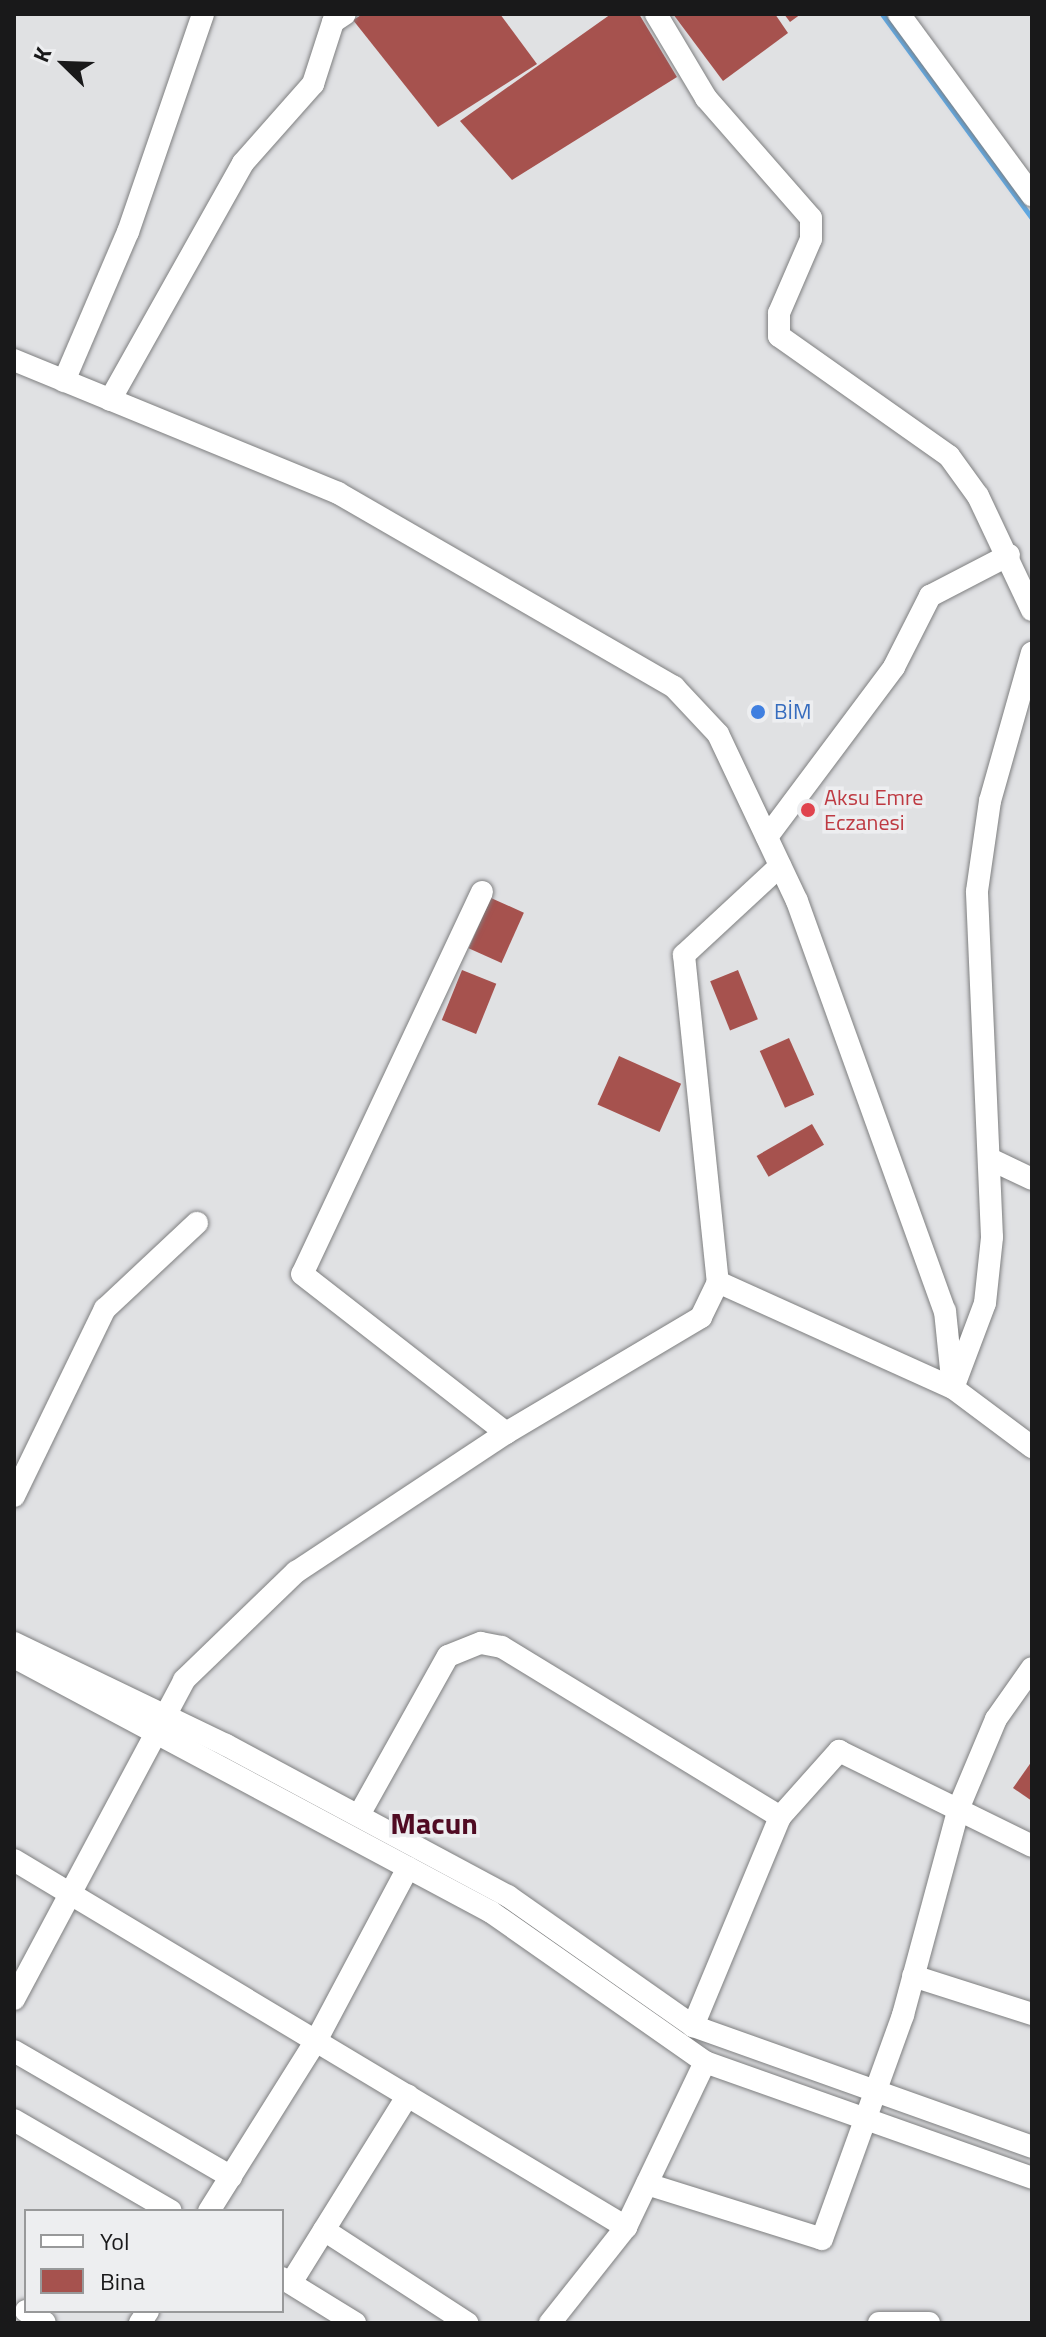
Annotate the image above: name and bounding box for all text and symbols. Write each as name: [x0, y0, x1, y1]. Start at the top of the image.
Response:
north arrow: [24, 24, 104, 104]
text: K: [24, 42, 60, 67]
place label: BİM: [774, 699, 811, 725]
marker: BİM: [749, 703, 767, 721]
place label: Aksu Emre Eczanesi: [824, 784, 923, 836]
marker: Aksu Emre Eczanesi: [799, 801, 817, 819]
district label: Macun: [390, 1805, 478, 1841]
legend: [24, 2209, 284, 2313]
text: Yol: [100, 2223, 129, 2259]
text: Bina: [100, 2263, 145, 2299]

